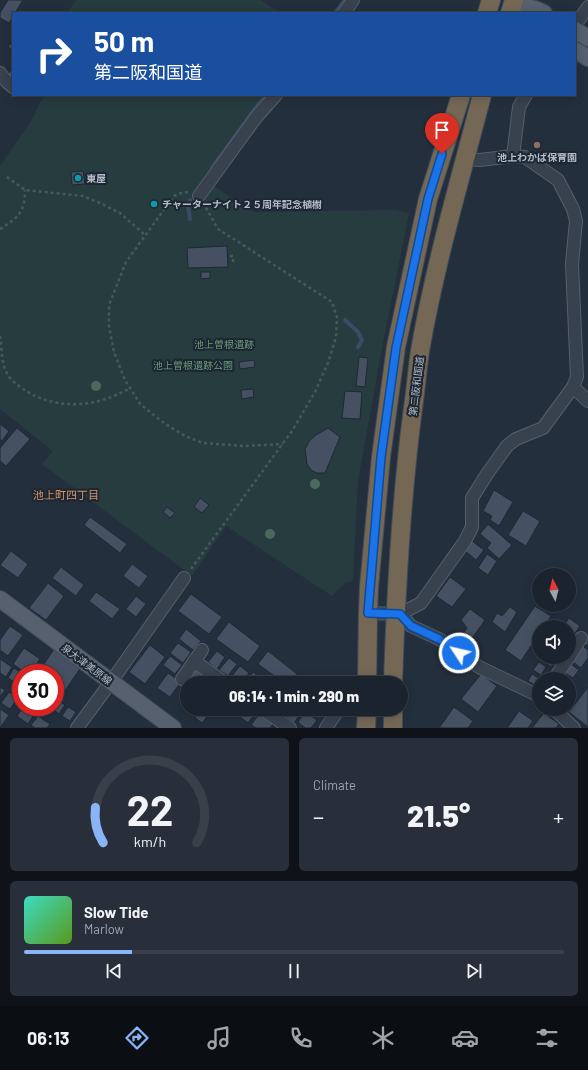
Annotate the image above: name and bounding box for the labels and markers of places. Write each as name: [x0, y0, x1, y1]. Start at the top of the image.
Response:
pin: [425, 113, 459, 154]
marker: 池上わかば保育園: [532, 140, 542, 150]
place label: 池上わかば保育園: [497, 151, 577, 163]
place label: 東屋: [86, 172, 106, 184]
marker: 東屋: [73, 173, 83, 183]
place label: チャーターナイト２５周年記念植樹: [162, 198, 322, 210]
marker: チャーターナイト２５周年記念植樹: [149, 199, 159, 209]

